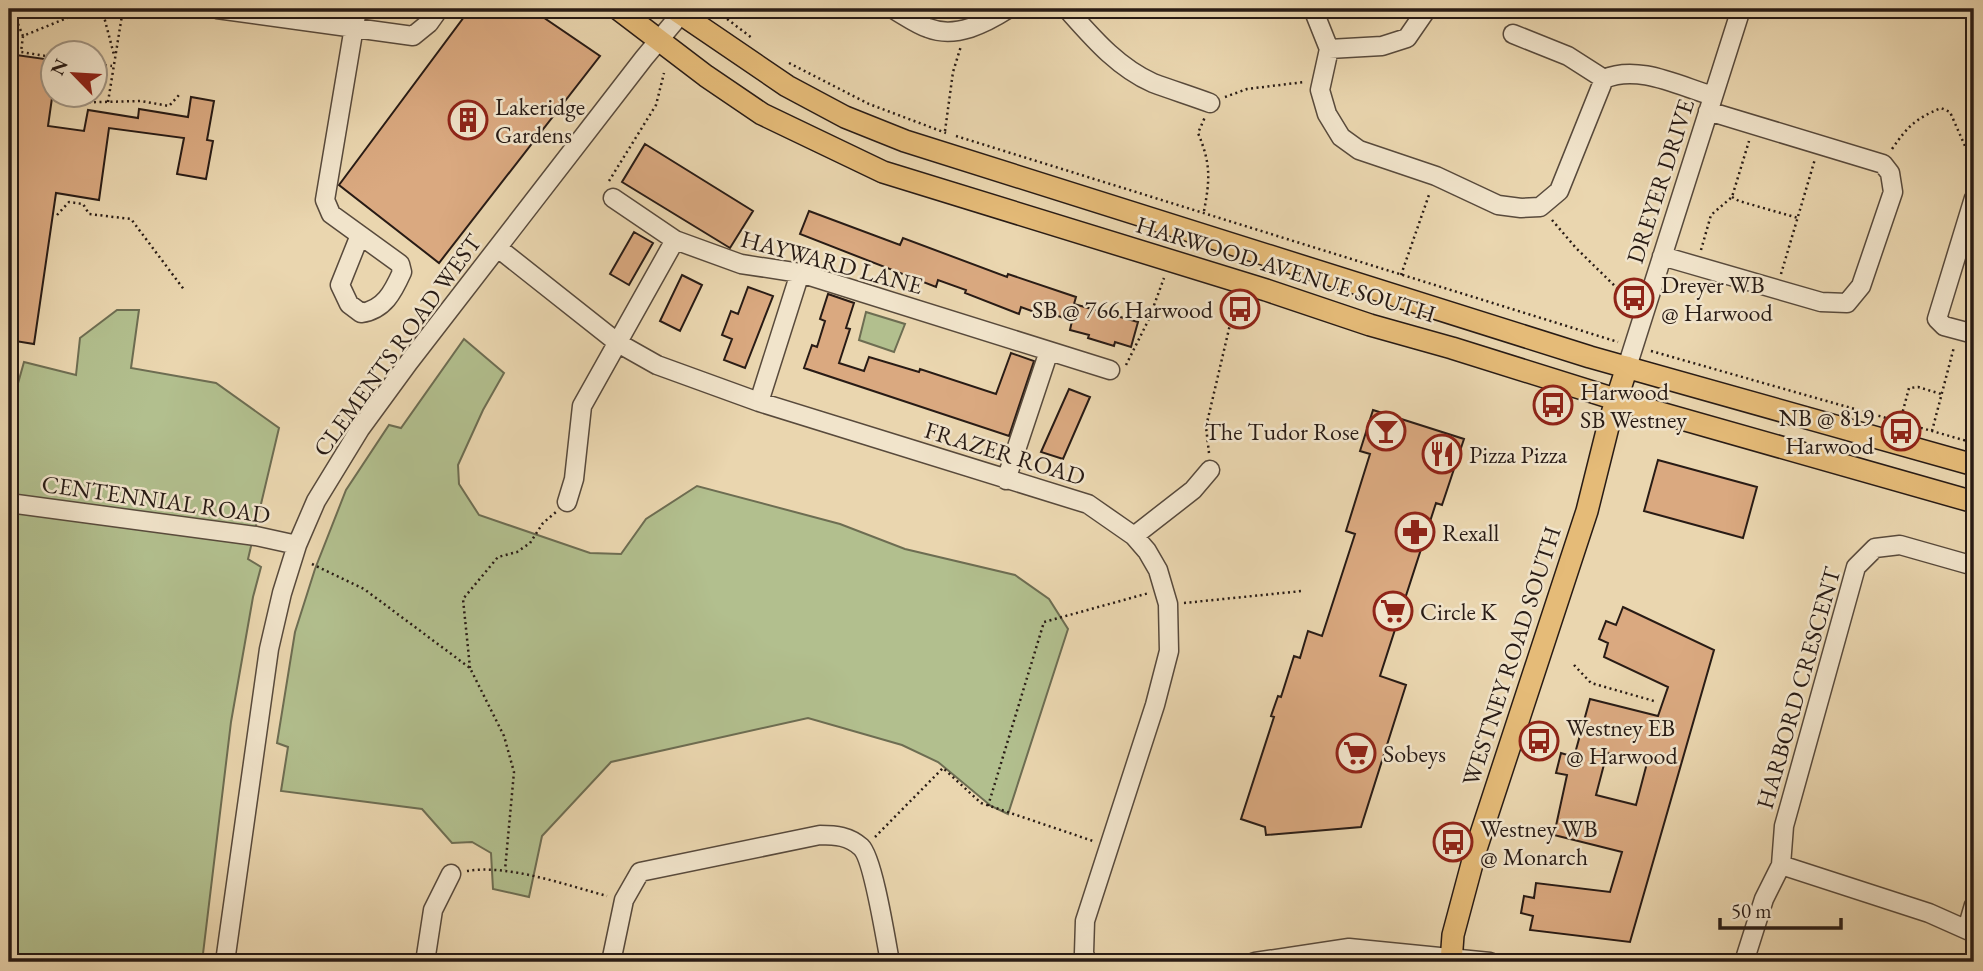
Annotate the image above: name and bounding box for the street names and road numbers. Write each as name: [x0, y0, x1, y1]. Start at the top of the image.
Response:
street label: DREYER DRIVE: [1619, 95, 1701, 267]
street label: HARWOOD AVENUE SOUTH: [1132, 209, 1440, 329]
street label: HAYWARD LANE: [738, 223, 926, 301]
street label: CLEMENTS ROAD WEST: [306, 227, 489, 462]
street label: FRAZER ROAD: [921, 414, 1089, 492]
street label: CENTENNIAL ROAD: [40, 468, 272, 530]
street label: WESTNEY ROAD SOUTH: [1454, 522, 1568, 790]
street label: HARBORD CRESCENT: [1749, 563, 1848, 812]

